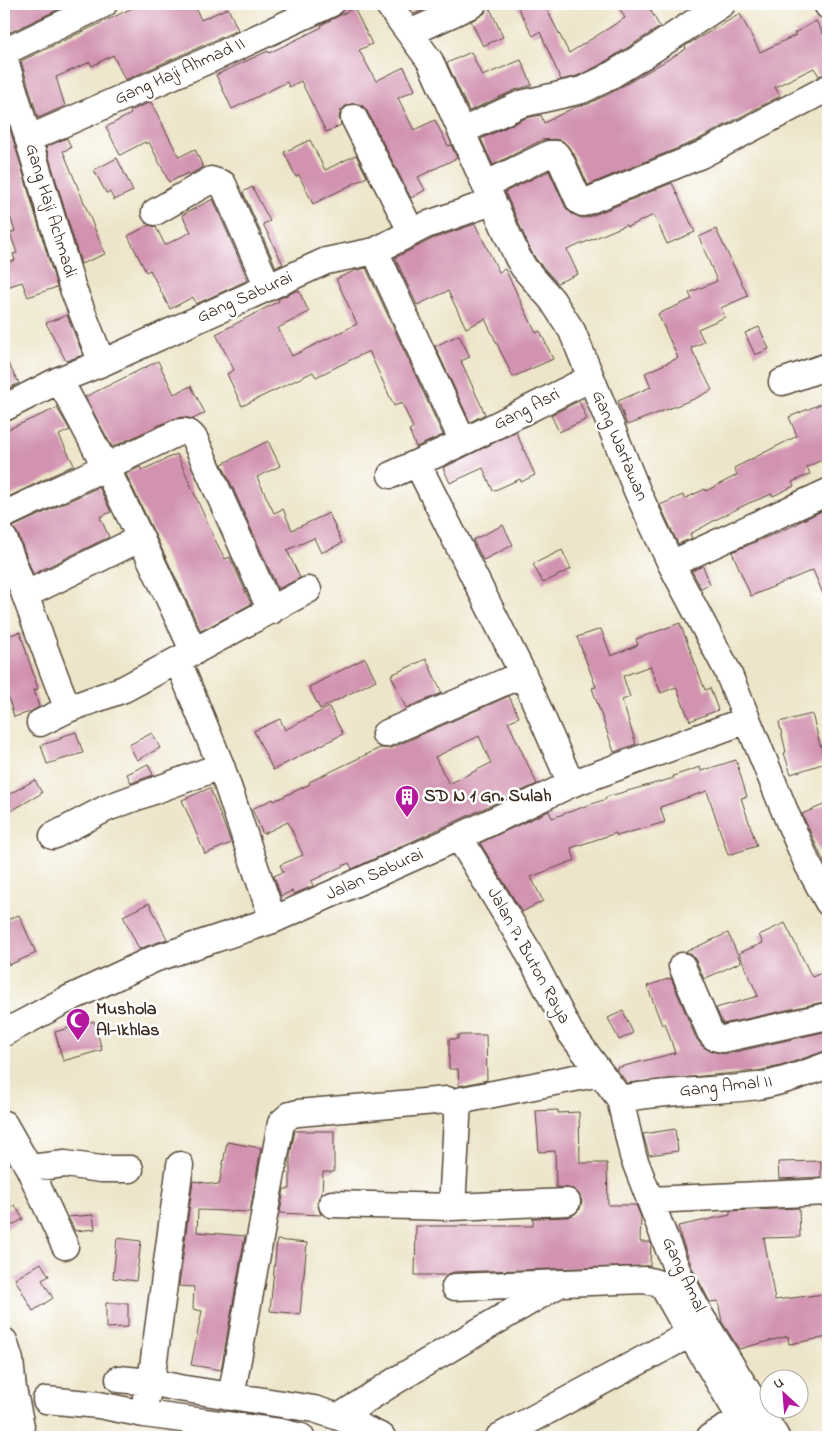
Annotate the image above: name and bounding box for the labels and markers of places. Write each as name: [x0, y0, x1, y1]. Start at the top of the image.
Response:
building icon: SD N 1 Gn. Sulah: [394, 784, 420, 818]
place label: SD N 1 Gn. Sulah: [424, 784, 552, 810]
place label: Mushola Al-Ikhlas: [96, 997, 159, 1044]
mosque icon: Mushola Al-Ikhlas: [65, 1007, 91, 1041]

